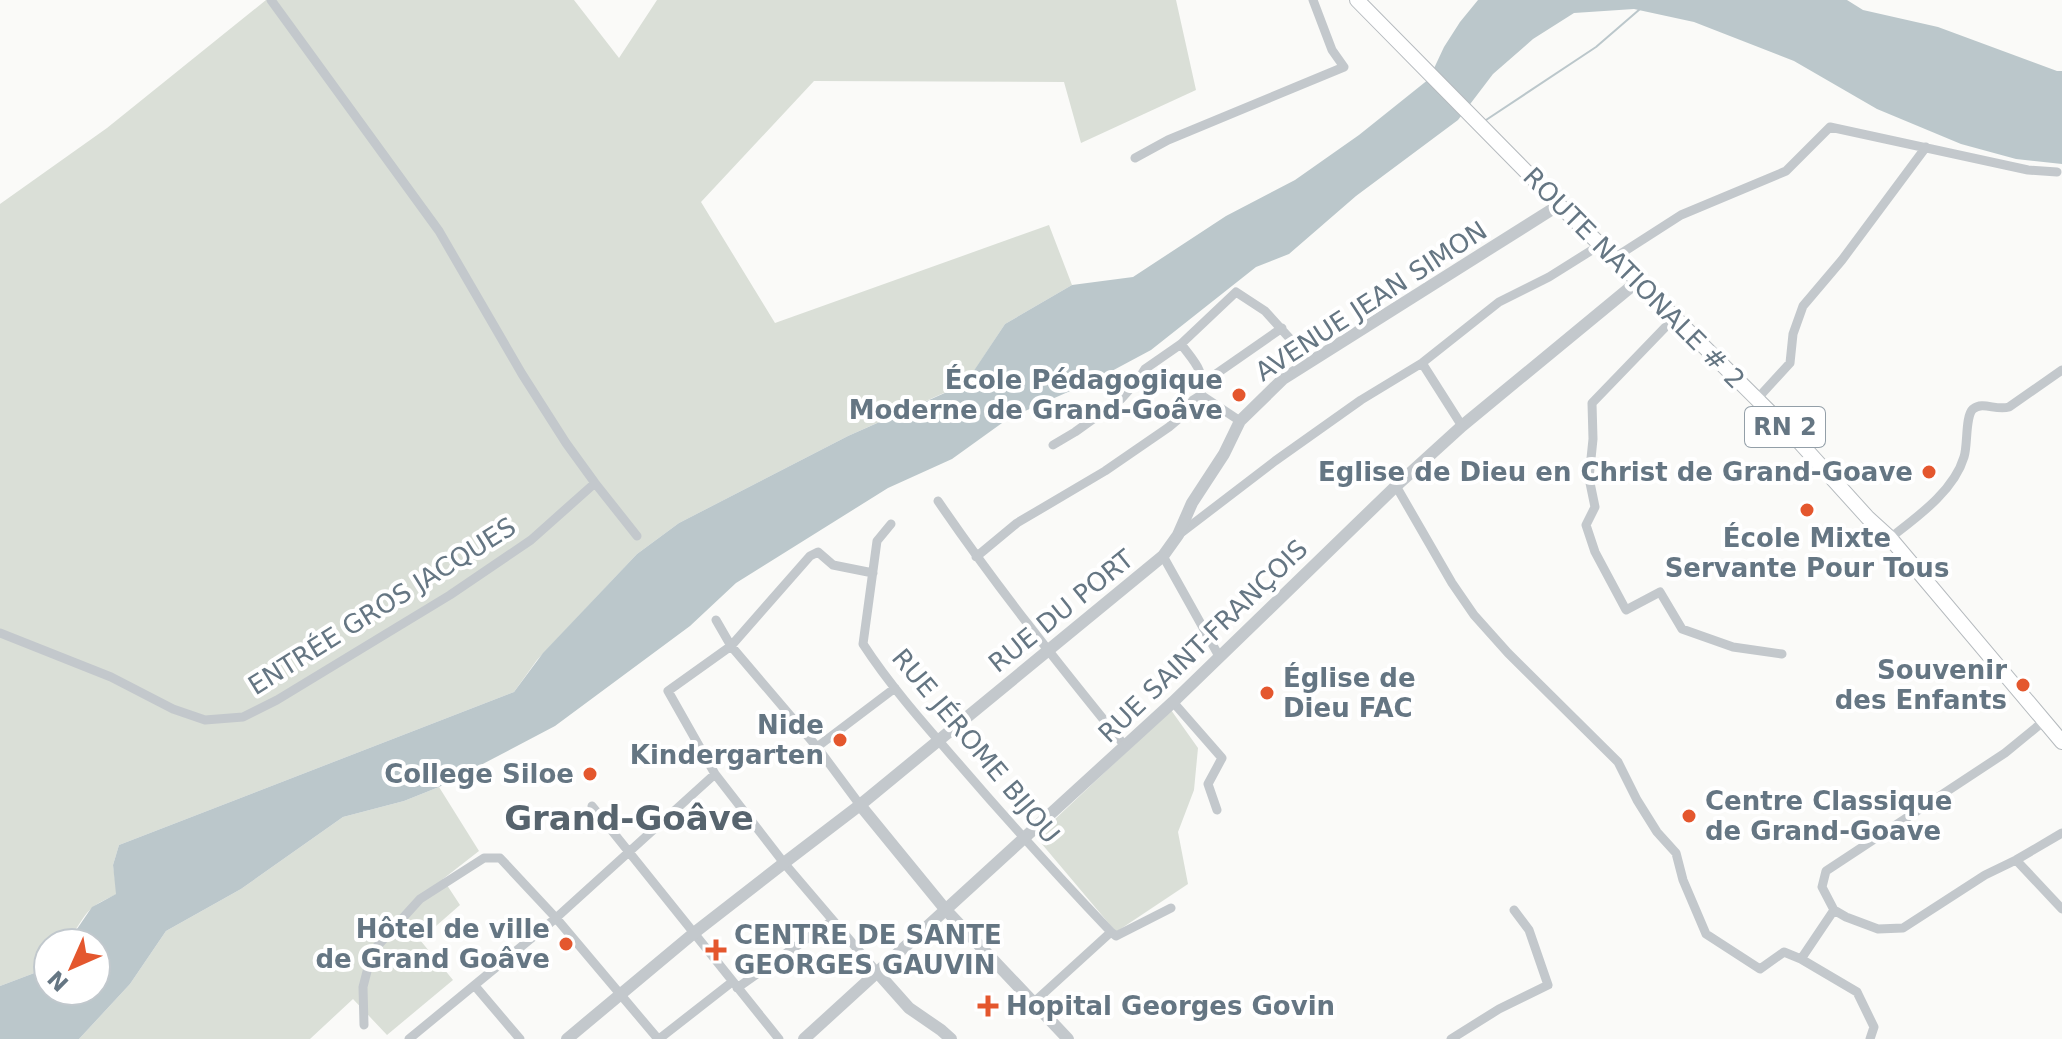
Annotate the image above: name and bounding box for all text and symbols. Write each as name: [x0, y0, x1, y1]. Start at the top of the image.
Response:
street label: ROUTE NATIONALE # 2: [1517, 161, 1751, 395]
street label: AVENUE JEAN SIMON: [1250, 215, 1492, 387]
place label: École Pédagogique Moderne de Grand-Goâve: [849, 364, 1223, 425]
marker: École Pédagogique Moderne de Grand-Goâve: [1230, 386, 1248, 404]
road number: RN 2: [1745, 407, 1825, 447]
place label: Eglise de Dieu en Christ de Grand-Goave: [1318, 457, 1913, 487]
marker: Eglise de Dieu en Christ de Grand-Goave: [1920, 463, 1938, 481]
marker: École Mixte Servante Pour Tous: [1798, 501, 1816, 519]
street label: ENTRÉE GROS JACQUES: [242, 510, 521, 701]
place label: École Mixte Servante Pour Tous: [1665, 522, 1949, 583]
street label: RUE SAINT-FRANÇOIS: [1092, 533, 1314, 749]
street label: RUE DU PORT: [983, 543, 1139, 678]
street label: RUE JÉROME BIJOU: [886, 642, 1067, 849]
place label: Souvenir des Enfants: [1835, 655, 2007, 715]
place label: Église de Dieu FAC: [1283, 662, 1416, 723]
marker: Souvenir des Enfants: [2014, 676, 2032, 694]
marker: Église de Dieu FAC: [1258, 684, 1276, 702]
place label: Nide Kindergarten: [630, 710, 824, 770]
marker: Nide Kindergarten: [831, 731, 849, 749]
place label: College Siloe: [384, 759, 574, 789]
marker: College Siloe: [581, 765, 599, 783]
place label: Centre Classique de Grand-Goave: [1705, 786, 1952, 846]
district label: Grand-Goâve: [504, 798, 754, 838]
marker: Centre Classique de Grand-Goave: [1680, 807, 1698, 825]
place label: Hôtel de ville de Grand Goâve: [315, 914, 550, 974]
place label: CENTRE DE SANTE GEORGES GAUVIN: [734, 920, 1002, 980]
north arrow: [32, 927, 112, 1007]
marker: Hôtel de ville de Grand Goâve: [557, 935, 575, 953]
marker: CENTRE DE SANTE GEORGES GAUVIN: [705, 939, 727, 961]
text: N: [43, 965, 74, 996]
place label: Hopital Georges Govin: [1006, 991, 1335, 1021]
marker: Hopital Georges Govin: [977, 995, 999, 1017]

